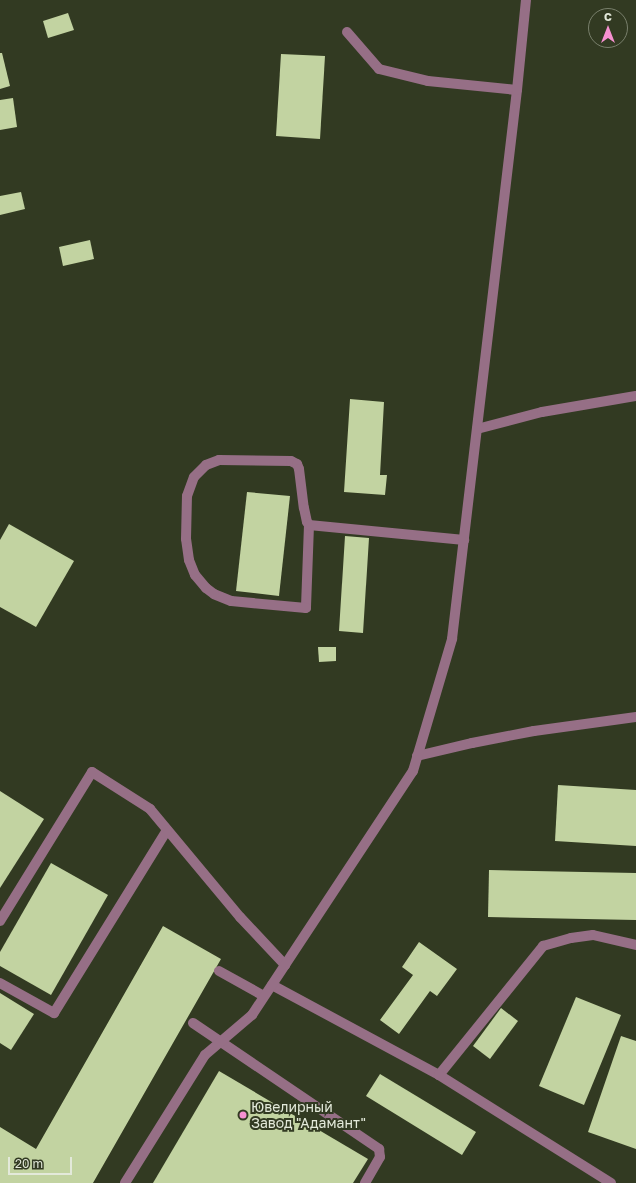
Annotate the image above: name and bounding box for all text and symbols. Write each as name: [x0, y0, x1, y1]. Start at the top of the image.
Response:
north arrow: [588, 8, 628, 48]
text: С: [604, 10, 612, 23]
place label: Ювелирный Завод "Адамант": [251, 1099, 366, 1132]
marker: Ювелирный Завод "Адамант": [238, 1110, 248, 1120]
scale bar: [10, 1149, 74, 1175]
text: 20 m: [15, 1156, 43, 1171]

